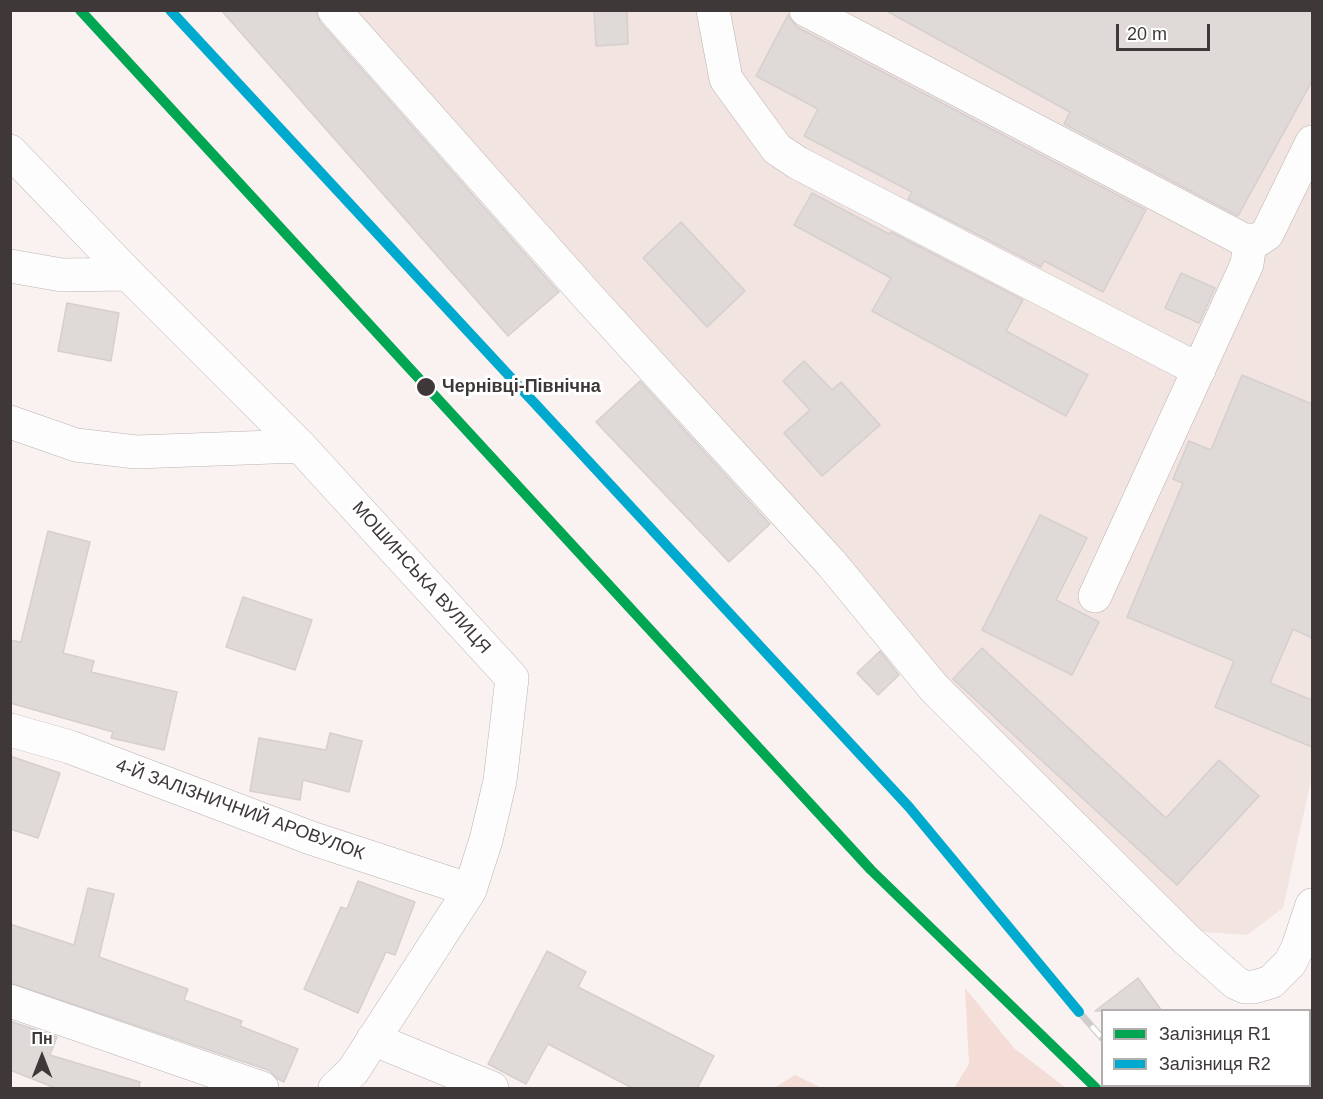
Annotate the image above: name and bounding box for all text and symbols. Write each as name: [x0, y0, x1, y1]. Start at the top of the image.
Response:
scale bar: [1119, 12, 1214, 50]
text: 20 m: [1127, 24, 1167, 44]
marker: Чернівці-Північна: [415, 376, 437, 398]
place label: Чернівці-Північна: [442, 376, 601, 398]
street label: МОШИНСЬКА ВУЛИЦЯ: [347, 498, 495, 658]
street label: 4-Й ЗАЛІЗНИЧНИЙ АРОВУЛОК: [113, 755, 367, 865]
legend: [1101, 1009, 1311, 1087]
text: Залізниця R1: [1159, 1024, 1271, 1044]
north arrow: [12, 1027, 72, 1087]
text: Пн: [31, 1030, 53, 1047]
text: Залізниця R2: [1159, 1054, 1271, 1074]

